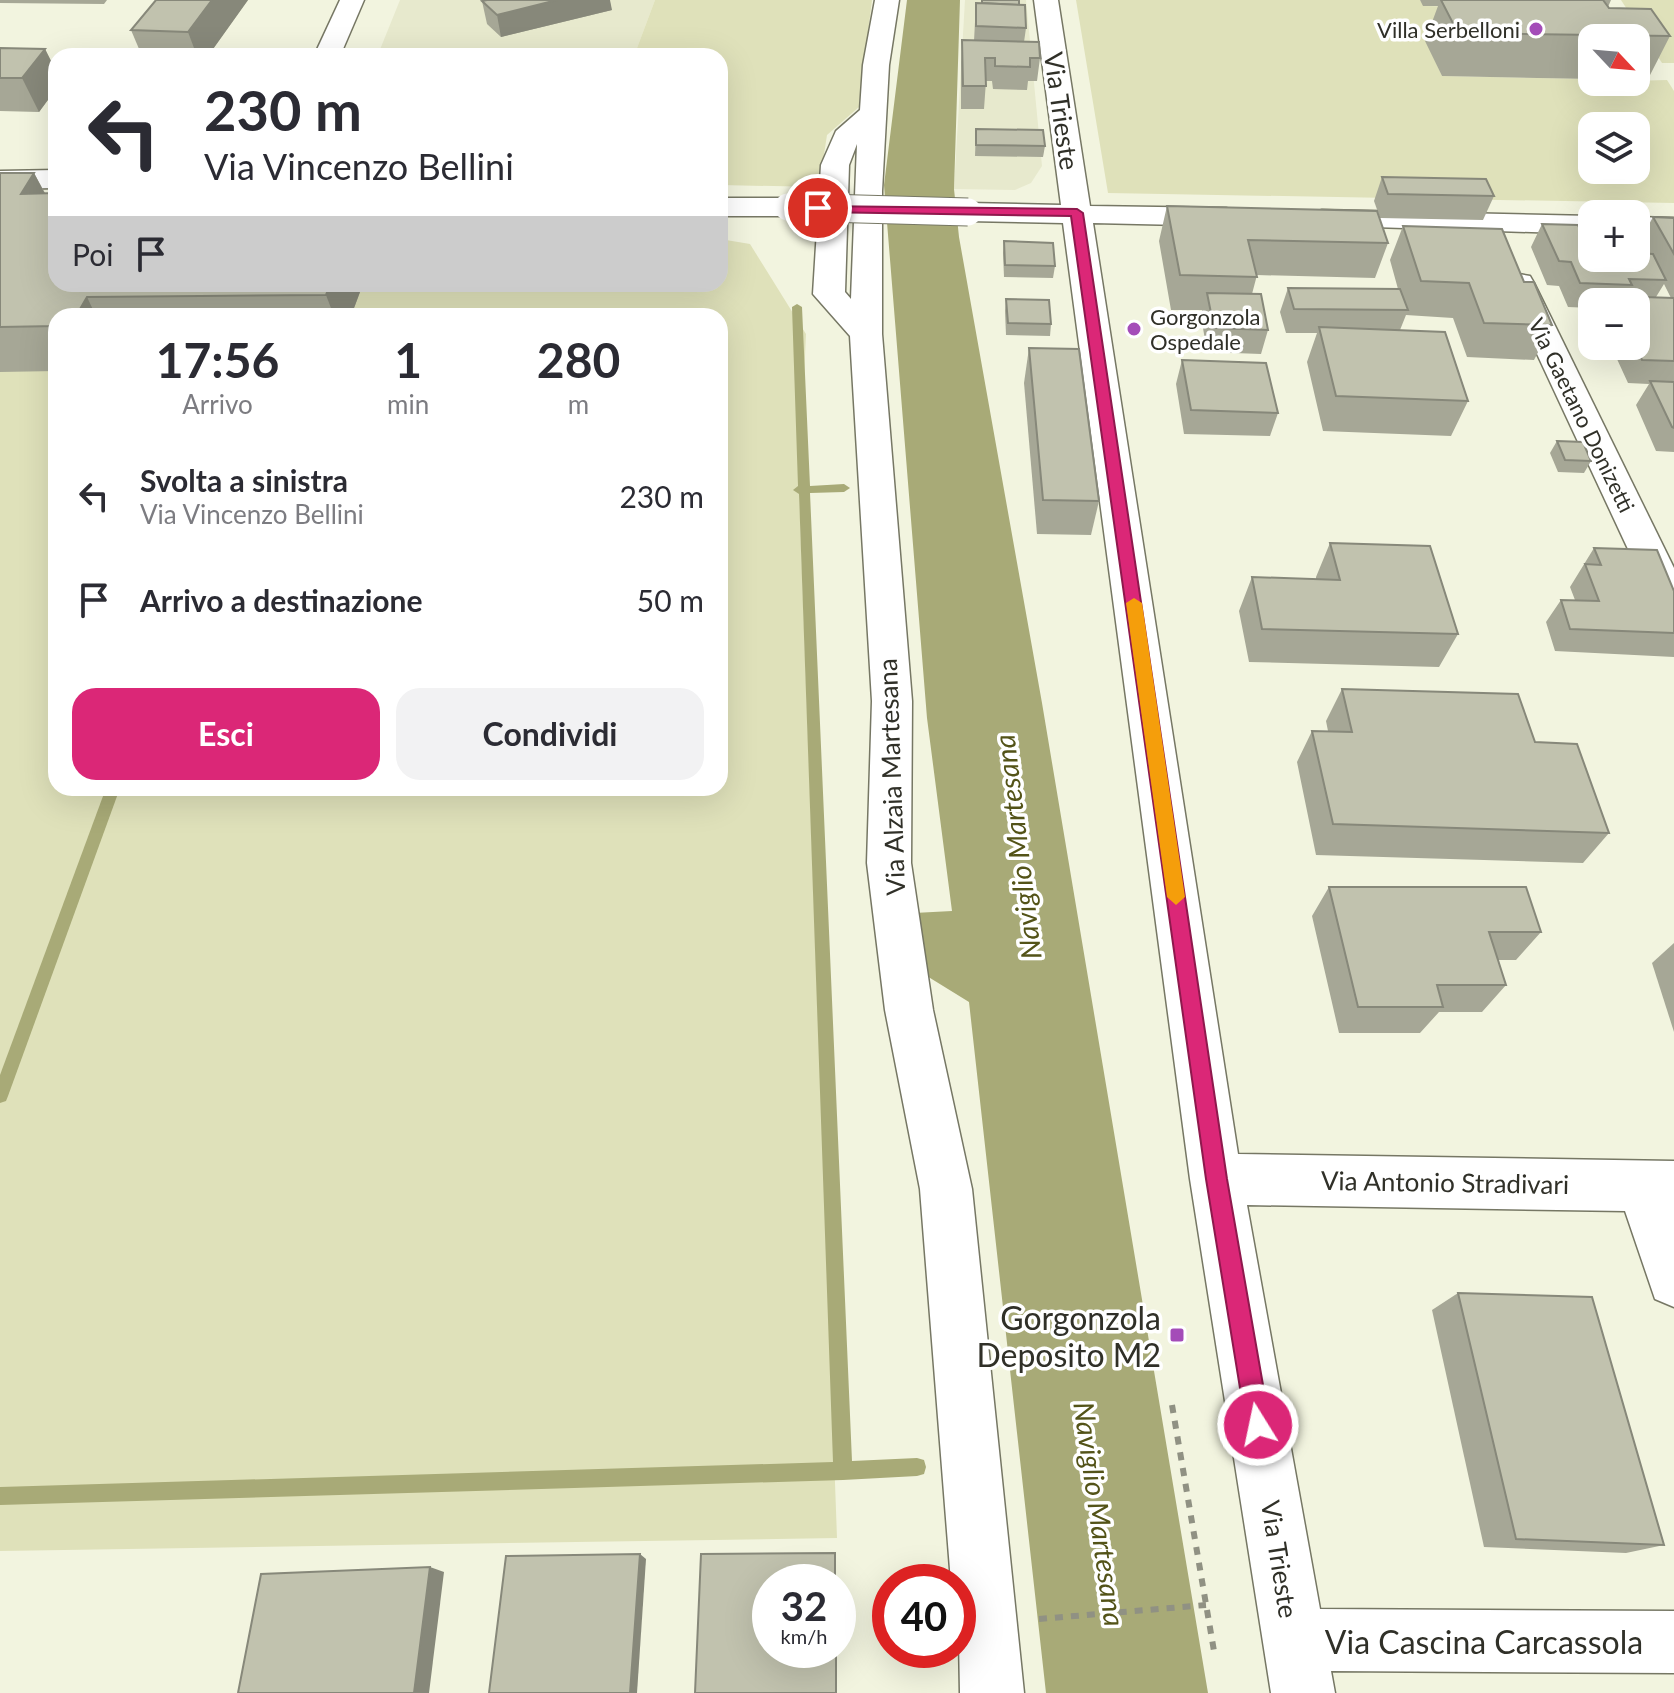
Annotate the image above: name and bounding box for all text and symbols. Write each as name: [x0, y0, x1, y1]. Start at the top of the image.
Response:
place label: Villa Serbelloni: [1377, 16, 1520, 43]
marker: Villa Serbelloni: [1527, 20, 1545, 38]
north arrow: [1578, 24, 1650, 96]
map controls: [1578, 24, 1650, 360]
street label: Via Trieste: [1038, 50, 1086, 172]
text: 230 m: [204, 76, 362, 143]
icon: left: [72, 80, 176, 184]
button: layers: [1578, 112, 1650, 184]
text: Via Vincenzo Bellini: [204, 144, 514, 188]
pin: [784, 174, 852, 242]
icon: arrive: [796, 186, 840, 230]
button: +: [1578, 200, 1650, 272]
icon: arrive: [129, 232, 173, 276]
text: Poi: [72, 236, 113, 272]
button: −: [1578, 288, 1650, 360]
place label: Gorgonzola Ospedale: [1150, 303, 1261, 355]
street label: Via Gaetano Donizetti: [1523, 313, 1641, 517]
marker: Gorgonzola Ospedale: [1125, 320, 1143, 338]
text: 17:56: [156, 331, 279, 388]
text: 1: [394, 331, 422, 388]
text: 280: [537, 331, 620, 388]
text: Arrivo: [182, 388, 253, 420]
text: min: [387, 388, 429, 420]
text: m: [568, 388, 589, 420]
text: Svolta a sinistra: [140, 462, 348, 498]
icon: left: [72, 474, 116, 518]
text: 230 m: [619, 478, 704, 514]
text: Via Vincenzo Bellini: [140, 498, 364, 530]
icon: arrive: [72, 578, 116, 622]
text: Arrivo a destinazione: [140, 582, 422, 618]
text: 50 m: [637, 582, 704, 618]
street label: Via Alzaia Martesana: [871, 658, 911, 896]
button: Esci: [72, 688, 380, 780]
button: Condividi: [396, 688, 704, 780]
water label: Naviglio Martesana: [986, 733, 1048, 961]
street label: Via Antonio Stradivari: [1321, 1164, 1569, 1200]
place label: Gorgonzola Deposito M2: [976, 1298, 1161, 1374]
marker: Gorgonzola Deposito M2: [1168, 1326, 1186, 1344]
position arrow: [1216, 1383, 1300, 1467]
water label: Naviglio Martesana: [1067, 1400, 1133, 1628]
street label: Via Trieste: [1255, 1498, 1305, 1620]
speed limit sign: 40: [872, 1564, 976, 1668]
text: 32: [781, 1582, 827, 1630]
street label: Via Cascina Carcassola: [1325, 1622, 1643, 1661]
text: km/h: [781, 1624, 827, 1648]

